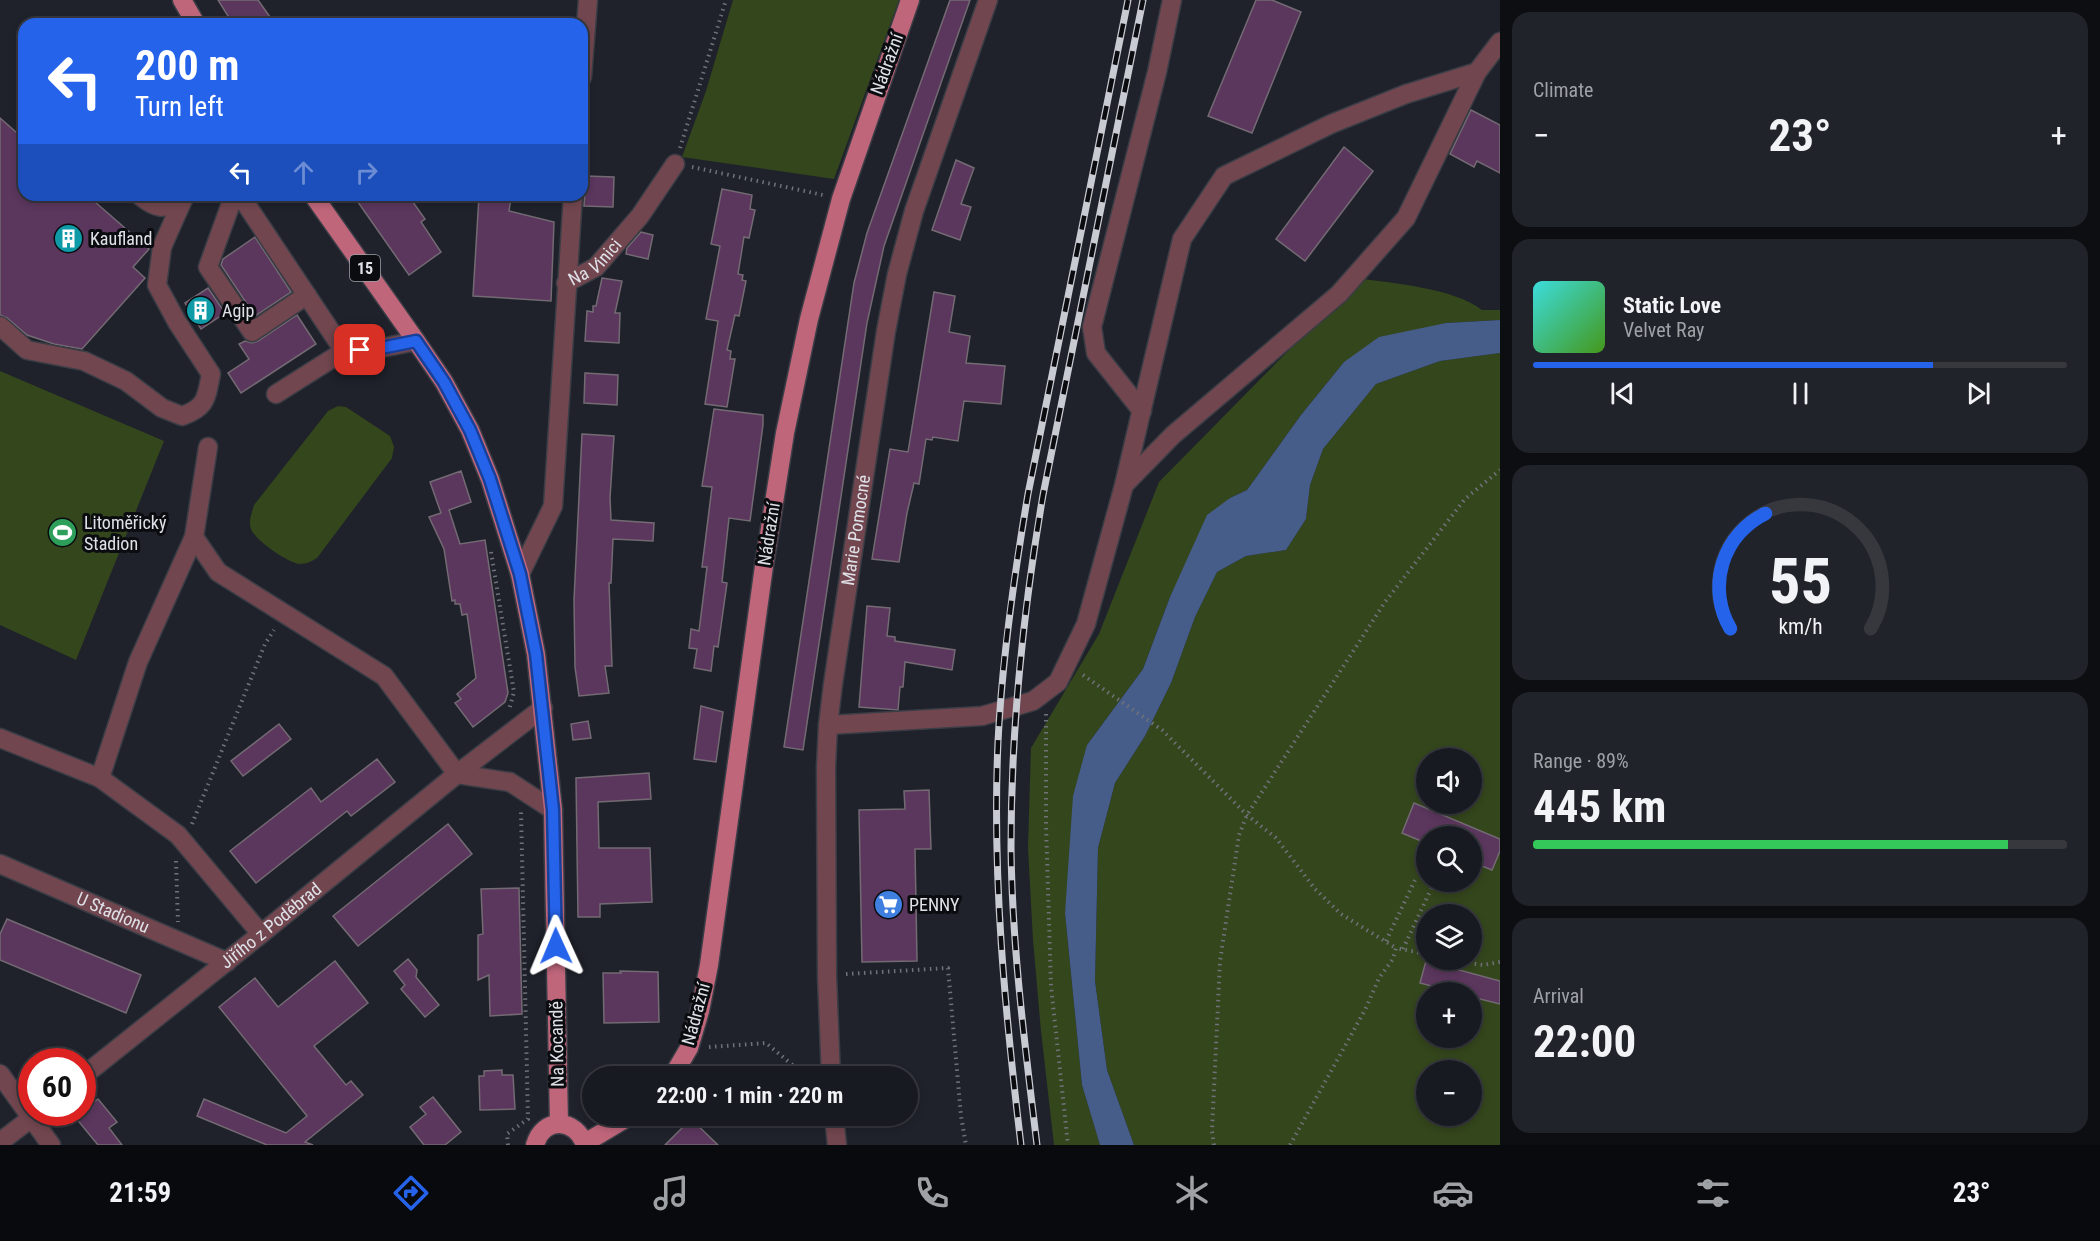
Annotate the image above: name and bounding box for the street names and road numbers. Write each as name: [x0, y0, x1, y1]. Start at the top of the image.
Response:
street label: Nádražní: [866, 30, 907, 97]
street label: Na Vinici: [565, 234, 626, 290]
road number: 15: [350, 255, 380, 281]
street label: Marie Pomocné: [837, 473, 874, 587]
street label: Nádražní: [753, 500, 784, 567]
street label: Jiřího z Poděbrad: [216, 878, 325, 973]
street label: U Stadionu: [74, 887, 153, 937]
street label: Nádražní: [677, 980, 714, 1047]
street label: Na Kocandě: [545, 1001, 568, 1087]

